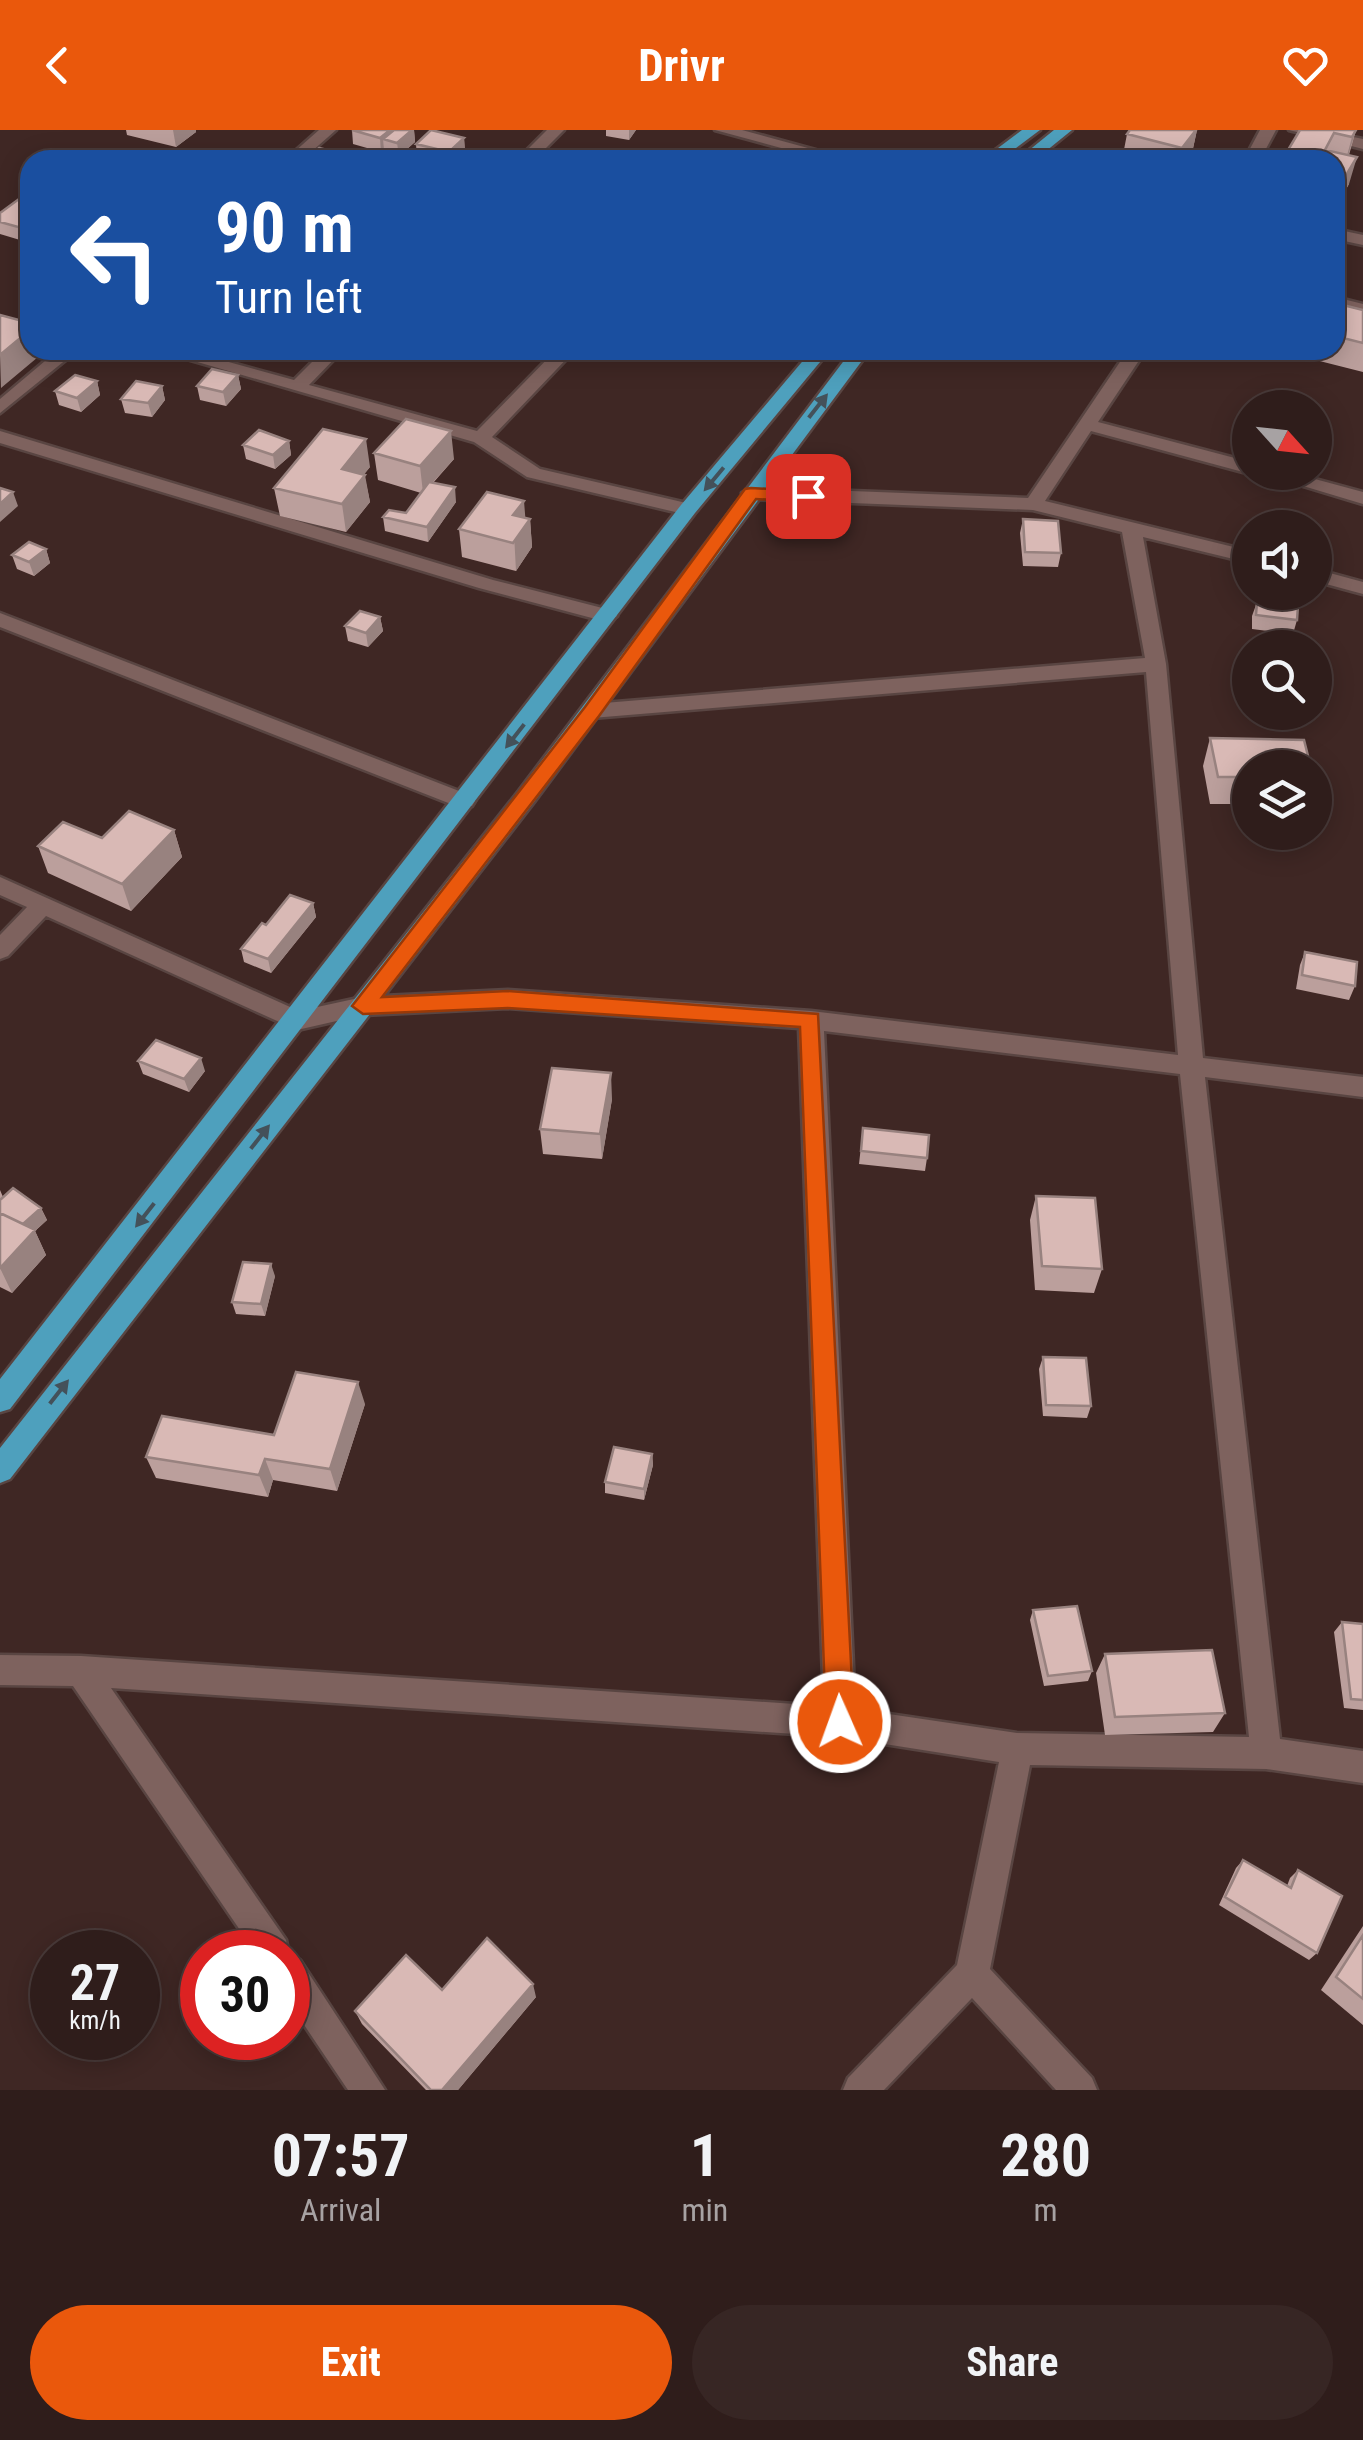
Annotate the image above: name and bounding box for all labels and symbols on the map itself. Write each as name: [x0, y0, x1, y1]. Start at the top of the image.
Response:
north arrow: [1232, 390, 1332, 490]
one-way arrow: [808, 393, 828, 419]
pin: [766, 454, 851, 539]
one-way arrow: [703, 466, 725, 491]
one-way arrow: [504, 722, 525, 748]
one-way arrow: [249, 1124, 270, 1150]
one-way arrow: [135, 1202, 156, 1228]
one-way arrow: [48, 1380, 69, 1405]
position arrow: [788, 1670, 892, 1774]
speed limit sign: 30: [180, 1930, 310, 2060]

